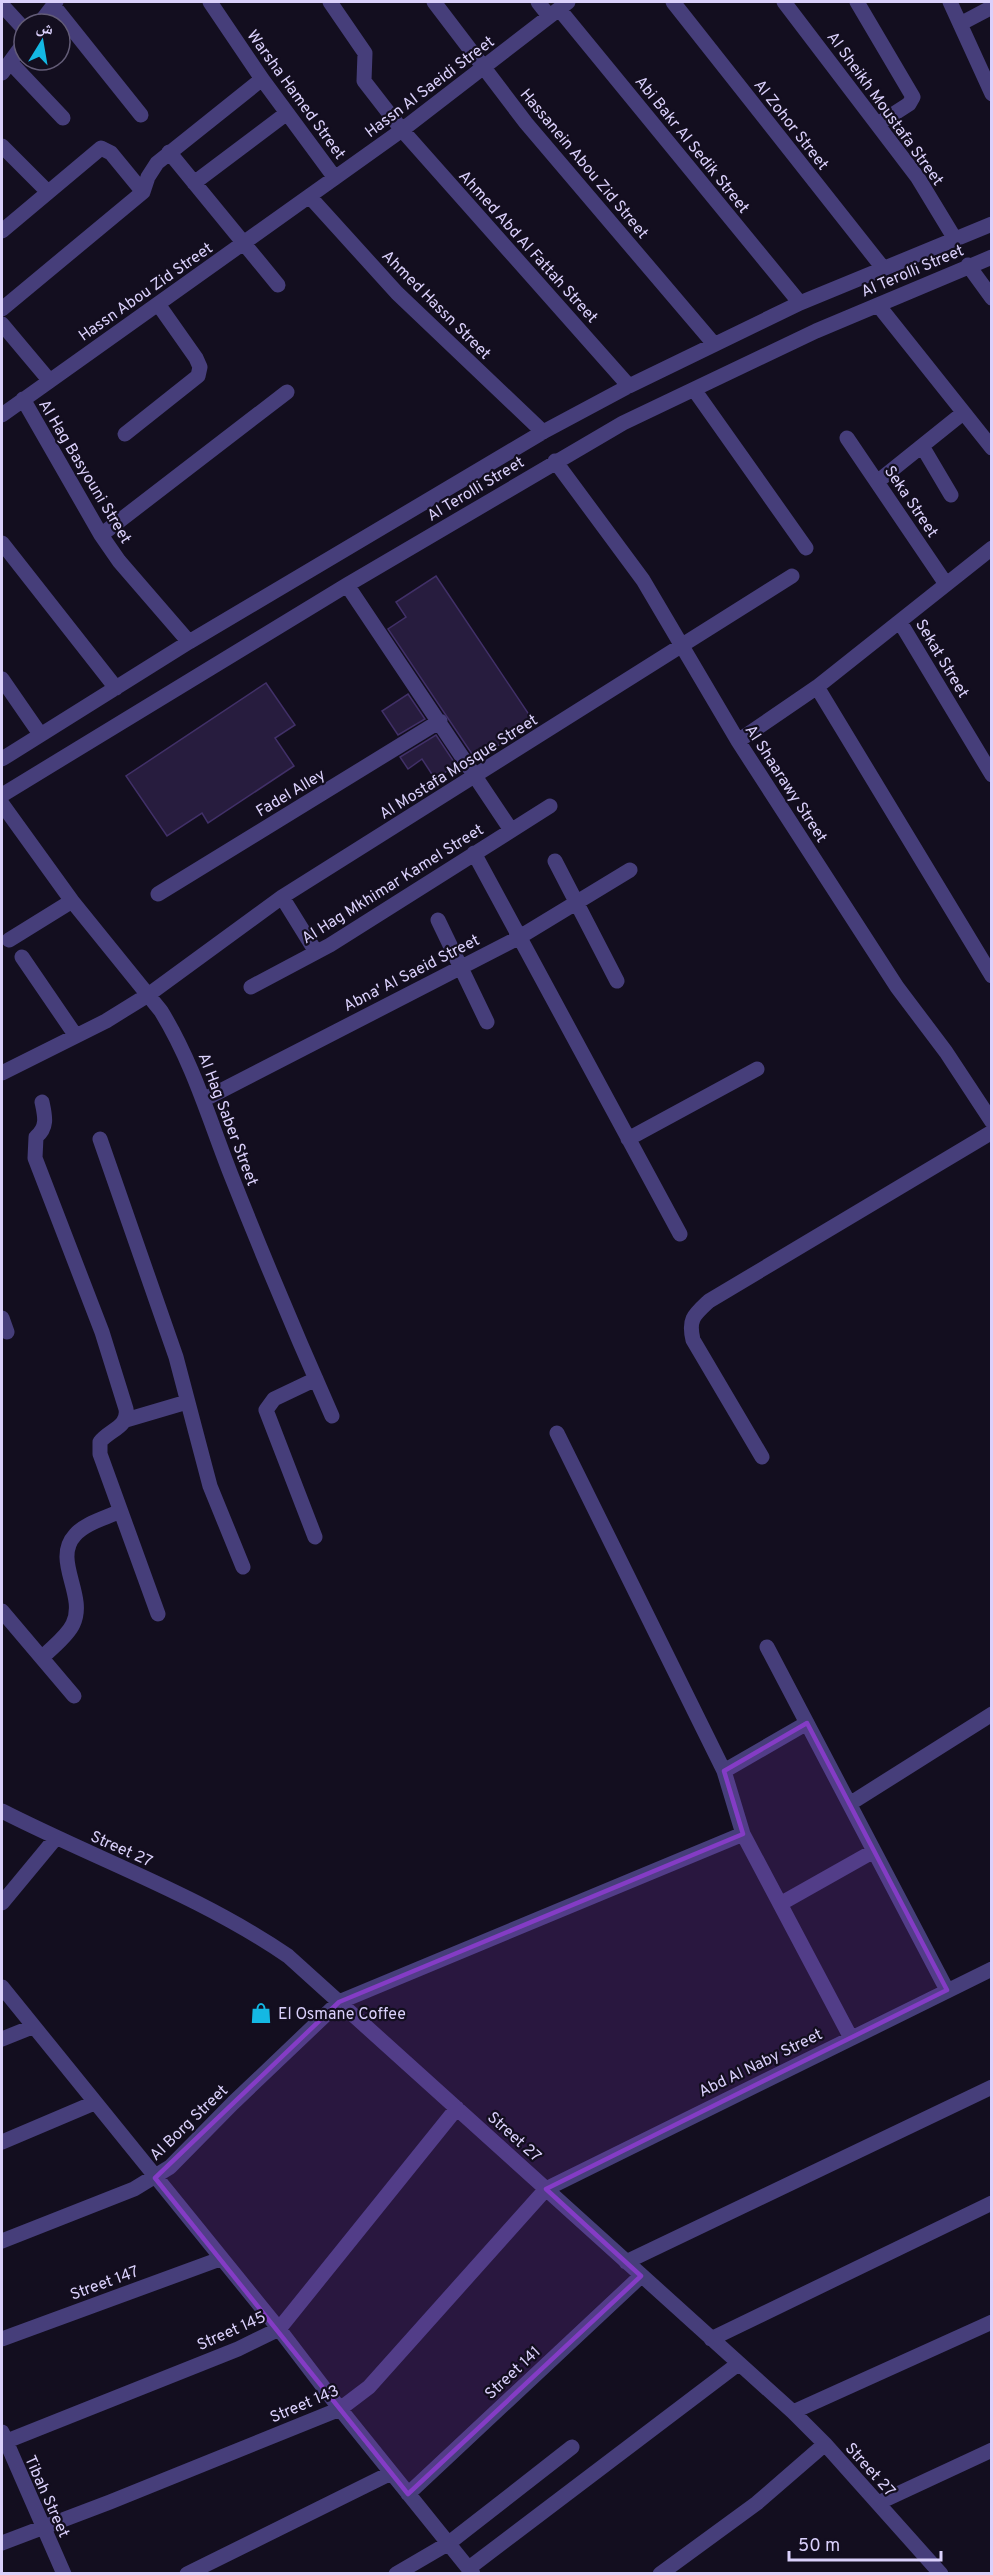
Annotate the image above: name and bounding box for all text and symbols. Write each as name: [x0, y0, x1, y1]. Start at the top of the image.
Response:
north arrow: [12, 12, 72, 72]
text: ش: [34, 18, 55, 41]
street label: Warsha Hamed Street: [242, 26, 349, 164]
street label: Al Sheikh Moustafa Street: [822, 28, 947, 190]
street label: Hassn Al Saeidi Street: [362, 32, 499, 143]
street label: Abi Bakr Al Sedik Street: [630, 72, 753, 218]
street label: Al Zohor Street: [749, 76, 832, 175]
street label: Hassanein Abou Zid Street: [515, 85, 652, 243]
street label: Ahmed Abd Al Fattah Street: [454, 167, 601, 328]
street label: Hassn Abou Zid Street: [75, 239, 217, 347]
street label: Al Terolli Street: [858, 241, 967, 303]
street label: Ahmed Hassn Street: [377, 247, 494, 364]
street label: Al Hag Basyouni Street: [33, 396, 135, 548]
street label: Al Terolli Street: [424, 453, 528, 527]
street label: Seka Street: [879, 462, 942, 542]
street label: Sekat Street: [910, 616, 973, 702]
street label: Al Mostafa Mosque Street: [376, 711, 542, 825]
street label: Al Shaarawy Street: [740, 721, 831, 847]
street label: Fadel Alley: [253, 765, 329, 822]
street label: Al Hag Mkhimar Kamel Street: [298, 820, 488, 949]
street label: Abna' Al Saeid Street: [340, 931, 483, 1017]
street label: Al Hag Saber Street: [193, 1050, 262, 1189]
street label: Street 27: [87, 1827, 155, 1872]
shop icon: El Osmane Coffee: [249, 2001, 273, 2025]
place label: El Osmane Coffee: [278, 2005, 406, 2025]
street label: Abd Al Naby Street: [696, 2025, 826, 2102]
street label: Al Borg Street: [146, 2081, 233, 2166]
street label: Street 27: [483, 2108, 545, 2167]
street label: Street 147: [68, 2262, 142, 2306]
street label: Street 145: [194, 2308, 269, 2356]
street label: Street 141: [481, 2342, 546, 2404]
street label: Street 143: [267, 2381, 342, 2428]
street label: Street 27: [840, 2439, 899, 2501]
street label: Tibah Street: [19, 2453, 73, 2541]
scale bar: [789, 2524, 940, 2562]
text: 50 m: [798, 2535, 840, 2558]

